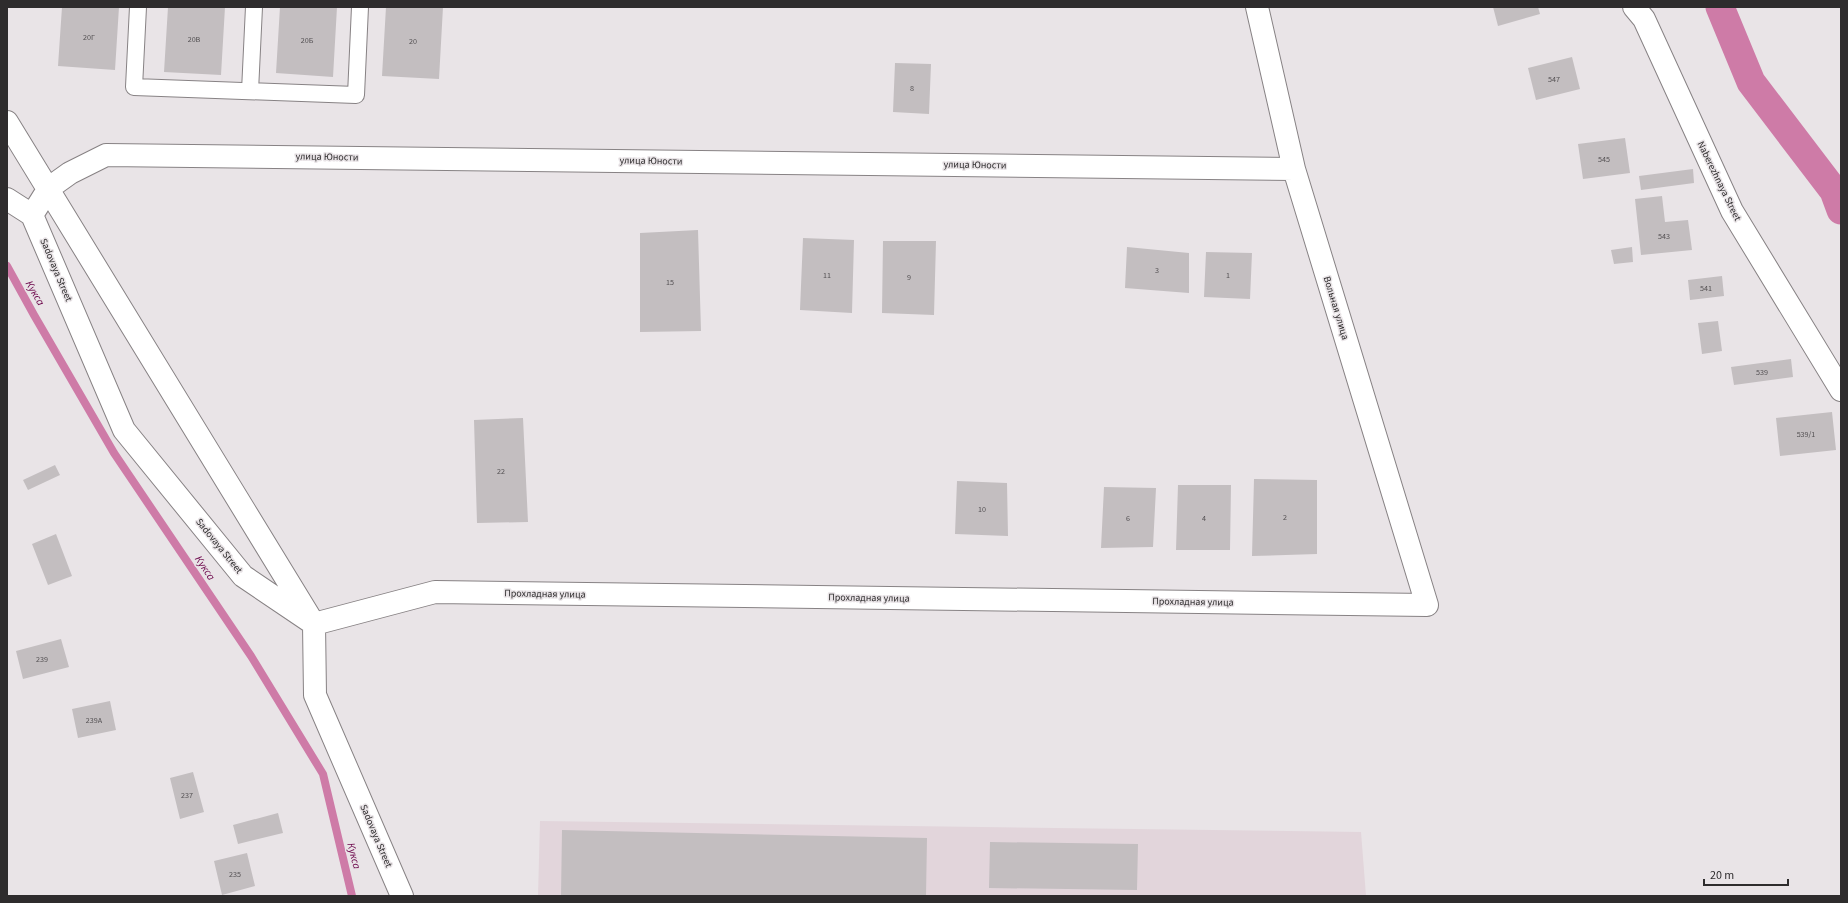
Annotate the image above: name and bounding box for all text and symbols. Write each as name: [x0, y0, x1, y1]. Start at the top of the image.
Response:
house number: 20Г: [83, 32, 95, 43]
house number: 20В: [188, 34, 201, 45]
house number: 20Б: [301, 35, 314, 46]
house number: 20: [409, 36, 417, 47]
house number: 547: [1548, 74, 1560, 85]
house number: 8: [910, 83, 914, 94]
street label: Naberezhnaya Street: [1694, 139, 1745, 224]
street label: улица Юности: [295, 149, 359, 165]
street label: улица Юности: [619, 153, 683, 169]
house number: 545: [1598, 154, 1610, 165]
street label: улица Юности: [943, 157, 1007, 173]
house number: 543: [1658, 231, 1670, 242]
street label: Sadovaya Street: [36, 236, 76, 304]
house number: 3: [1155, 265, 1159, 276]
house number: 11: [823, 270, 831, 281]
house number: 1: [1226, 270, 1230, 281]
house number: 9: [907, 272, 911, 283]
street label: Вольная улица: [1320, 275, 1352, 341]
house number: 15: [666, 277, 674, 288]
water label: Кукса: [22, 278, 48, 308]
house number: 541: [1700, 283, 1712, 294]
house number: 539: [1756, 367, 1768, 378]
house number: 539/1: [1797, 429, 1815, 440]
house number: 22: [497, 466, 505, 477]
house number: 10: [978, 504, 986, 515]
house number: 2: [1283, 512, 1287, 523]
house number: 6: [1126, 513, 1130, 524]
house number: 4: [1202, 513, 1206, 524]
street label: Sadovaya Street: [192, 515, 246, 577]
water label: Кукса: [191, 553, 219, 583]
street label: Прохладная улица: [504, 586, 586, 602]
street label: Прохладная улица: [828, 590, 910, 606]
street label: Прохладная улица: [1152, 594, 1234, 610]
house number: 239: [36, 654, 48, 665]
house number: 239А: [86, 715, 103, 726]
house number: 237: [181, 790, 193, 801]
street label: Sadovaya Street: [356, 802, 396, 870]
water label: Кукса: [343, 841, 365, 871]
scale bar: [1704, 861, 1788, 887]
text: 20 m: [1710, 867, 1734, 884]
house number: 235: [229, 869, 241, 880]

